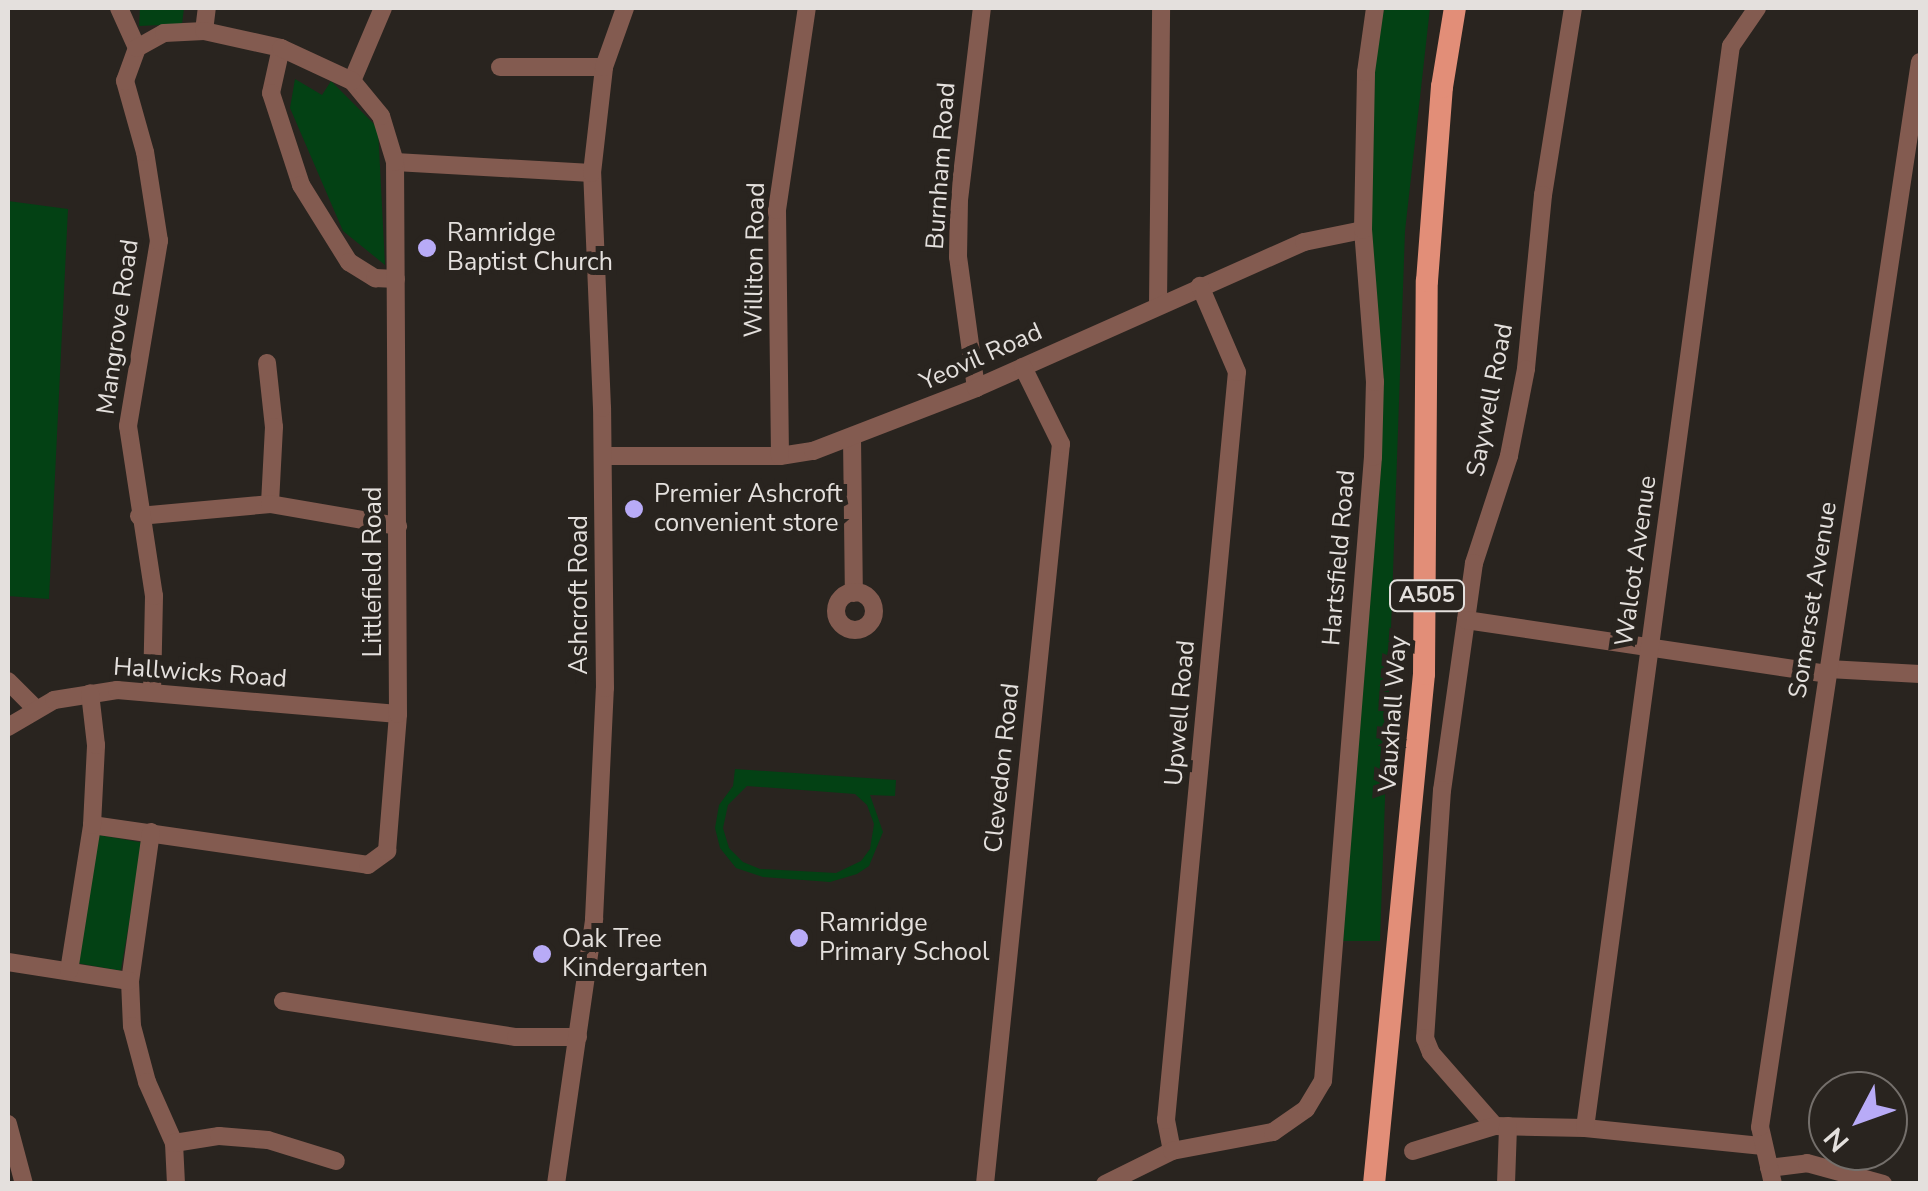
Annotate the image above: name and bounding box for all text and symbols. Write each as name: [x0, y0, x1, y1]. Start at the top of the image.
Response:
street label: Burnham Road: [920, 81, 962, 251]
street label: Williton Road: [739, 182, 771, 338]
place label: Ramridge Baptist Church: [447, 219, 613, 278]
street label: Mangrove Road: [91, 237, 145, 417]
marker: Ramridge Baptist Church: [416, 237, 438, 259]
street label: Yeovil Road: [915, 317, 1047, 397]
street label: Saywell Road: [1460, 321, 1520, 479]
street label: Hartsfield Road: [1316, 469, 1362, 647]
street label: Walcot Avenue: [1609, 474, 1663, 648]
place label: Premier Ashcroft convenient store: [654, 480, 842, 539]
street label: Littlefield Road: [358, 487, 388, 657]
marker: Premier Ashcroft convenient store: [623, 498, 645, 520]
street label: Somerset Avenue: [1783, 500, 1843, 700]
street label: Ashcroft Road: [564, 515, 594, 675]
road number: A505: [1387, 579, 1467, 613]
street label: Vauxhall Way: [1373, 635, 1413, 793]
street label: Upwell Road: [1159, 639, 1201, 787]
street label: Hallwicks Road: [112, 652, 288, 694]
street label: Clevedon Road: [978, 682, 1026, 854]
place label: Ramridge Primary School: [819, 909, 989, 968]
place label: Oak Tree Kindergarten: [562, 925, 708, 984]
marker: Ramridge Primary School: [788, 927, 810, 949]
marker: Oak Tree Kindergarten: [531, 943, 553, 965]
north arrow: [1808, 1071, 1908, 1171]
text: N: [1816, 1119, 1858, 1160]

